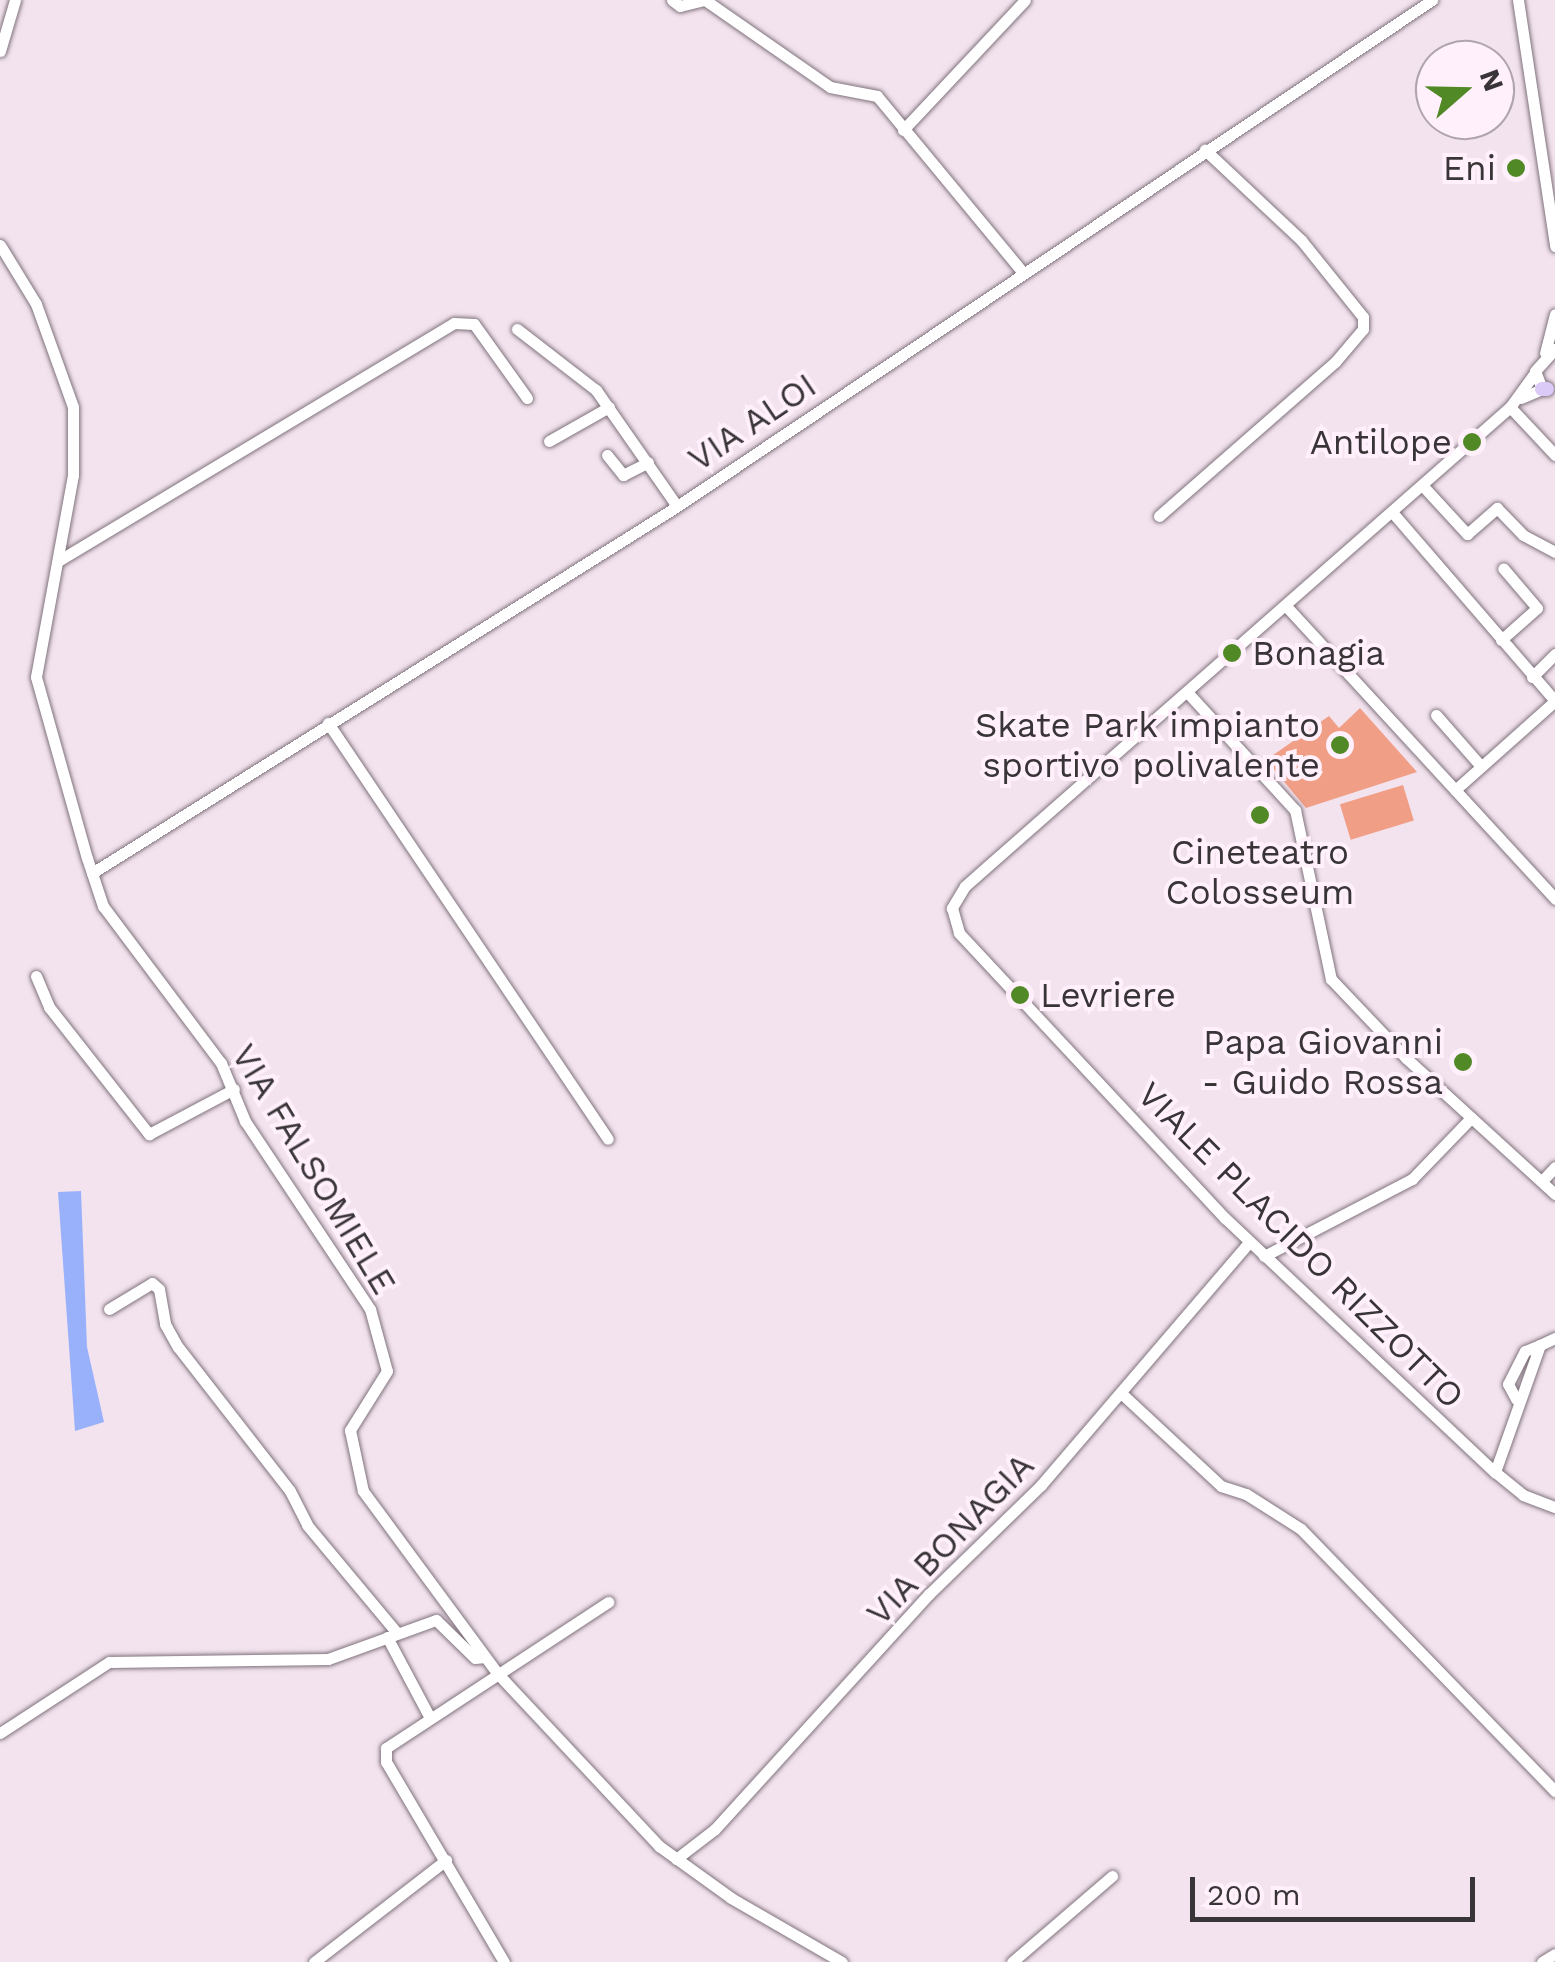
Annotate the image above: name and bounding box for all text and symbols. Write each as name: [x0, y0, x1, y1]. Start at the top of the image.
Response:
north arrow: [1415, 40, 1515, 140]
text: N: [1473, 65, 1511, 96]
place label: Eni: [1443, 147, 1496, 189]
marker: Eni: [1505, 157, 1527, 179]
street label: VIA ALOI: [679, 363, 825, 481]
place label: Antilope: [1310, 421, 1452, 463]
marker: Antilope: [1461, 431, 1483, 453]
place label: Bonagia: [1252, 632, 1385, 674]
marker: Bonagia: [1221, 642, 1243, 664]
place label: Skate Park impianto sportivo polivalente: [974, 704, 1320, 786]
marker: Skate Park impianto sportivo polivalente: [1329, 734, 1351, 756]
marker: Cineteatro Colosseum: [1249, 804, 1271, 826]
place label: Cineteatro Colosseum: [1166, 831, 1354, 913]
place label: Levriere: [1040, 974, 1176, 1016]
marker: Levriere: [1009, 984, 1031, 1006]
place label: Papa Giovanni - Guido Rossa: [1202, 1021, 1443, 1103]
street label: VIA FALSOMIELE: [222, 1036, 406, 1302]
marker: Papa Giovanni - Guido Rossa: [1452, 1051, 1474, 1073]
street label: VIALE PLACIDO RIZZOTTO: [1129, 1073, 1473, 1417]
street label: VIA BONAGIA: [857, 1444, 1043, 1634]
scale bar: [1195, 1857, 1480, 1919]
text: 200 m: [1207, 1877, 1301, 1912]

